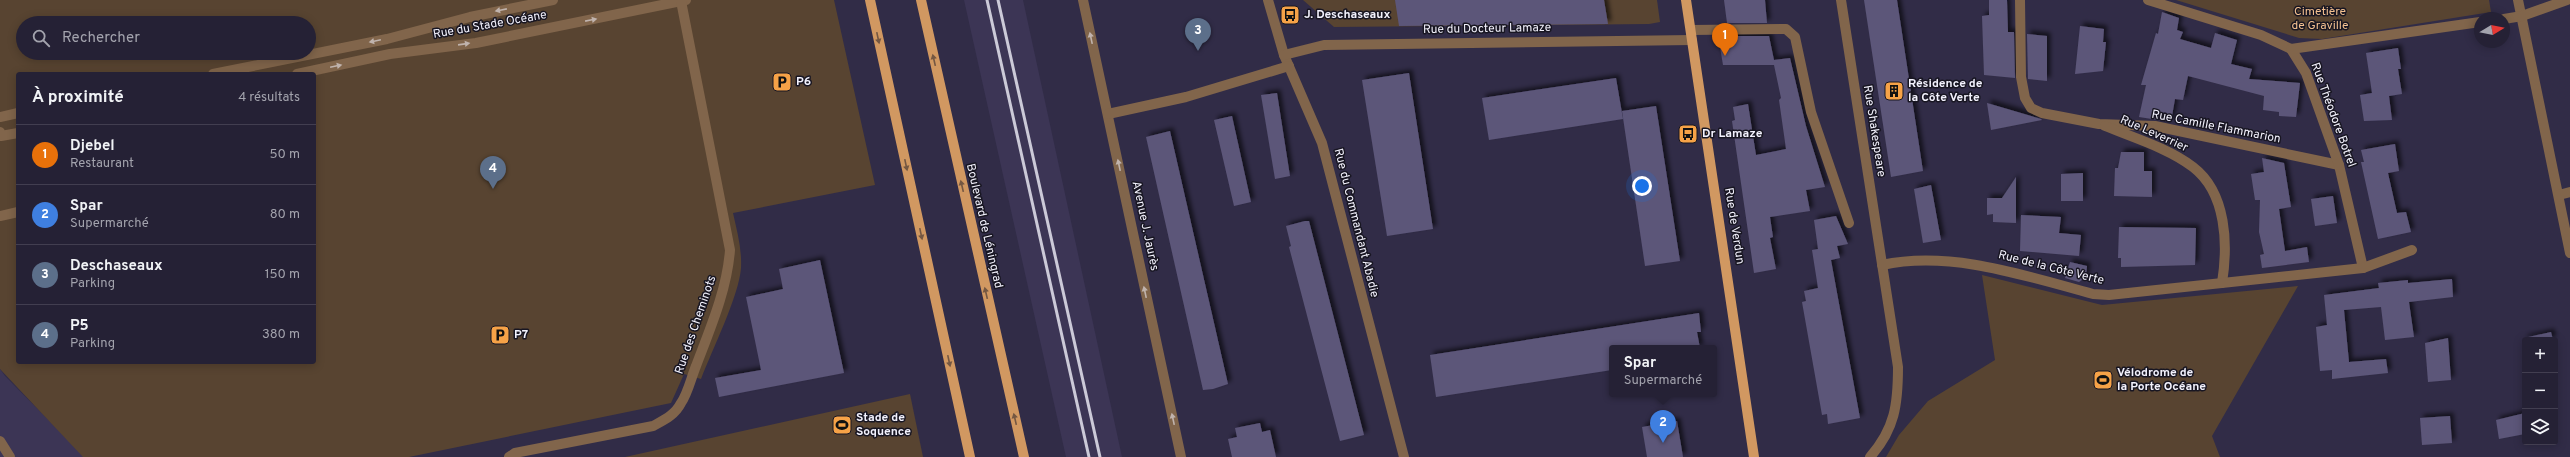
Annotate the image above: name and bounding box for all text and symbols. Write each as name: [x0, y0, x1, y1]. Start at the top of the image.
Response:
bus stop icon: J. Deschaseaux: [1279, 4, 1301, 26]
park label: Cimetière de Graville: [2292, 4, 2348, 34]
street label: Rue du Stade Océane: [432, 7, 548, 43]
place label: J. Deschaseaux: [1304, 7, 1390, 23]
one-way arrow: [495, 8, 507, 14]
north arrow: [2474, 12, 2510, 48]
search box: [16, 16, 316, 60]
one-way arrow: [585, 16, 597, 22]
pin: 3: [1185, 18, 1211, 51]
street label: Rue du Docteur Lamaze: [1423, 20, 1551, 38]
pin: 1: [1712, 23, 1738, 56]
icon: search: [30, 27, 52, 49]
text: Rechercher: [62, 29, 140, 48]
one-way arrow: [1087, 31, 1093, 44]
one-way arrow: [876, 32, 882, 44]
one-way arrow: [369, 39, 381, 45]
one-way arrow: [458, 41, 470, 47]
one-way arrow: [931, 53, 937, 66]
street label: Rue Théodore Botrel: [2307, 60, 2359, 170]
one-way arrow: [329, 63, 342, 69]
parking icon: P6: [771, 71, 793, 93]
place label: P6: [796, 74, 811, 90]
place label: Résidence de la Côte Verte: [1908, 76, 1983, 106]
building icon: Résidence de la Côte Verte: [1883, 80, 1905, 102]
street label: Rue Shakespeare: [1859, 84, 1889, 178]
text: À proximité: [32, 87, 124, 109]
text: 4 résultats: [238, 90, 300, 106]
street label: Rue Camille Flammarion: [2150, 107, 2282, 147]
street label: Rue Leverrier: [2117, 112, 2191, 156]
bus stop icon: Dr Lamaze: [1677, 123, 1699, 145]
place label: Dr Lamaze: [1702, 126, 1763, 142]
text: Djebel: [70, 137, 115, 156]
text: 1: [42, 147, 48, 163]
text: 50 m: [270, 147, 300, 163]
street label: Rue du Commandant Abadie: [1330, 147, 1382, 299]
text: Restaurant: [70, 156, 134, 172]
pin: 4: [480, 156, 506, 189]
one-way arrow: [903, 159, 909, 171]
one-way arrow: [1115, 159, 1121, 171]
street label: Boulevard de Léningrad: [962, 162, 1006, 290]
your location: [1632, 176, 1652, 196]
one-way arrow: [959, 180, 965, 193]
street label: Avenue J. Jaurès: [1128, 180, 1162, 272]
street label: Rue de Verdun: [1720, 187, 1748, 265]
text: Spar: [70, 197, 103, 216]
text: 2: [41, 207, 49, 223]
text: 80 m: [270, 207, 300, 223]
text: Supermarché: [70, 216, 149, 232]
one-way arrow: [919, 228, 925, 240]
street label: Rue de la Côte Verte: [1996, 247, 2106, 289]
text: Deschaseaux: [70, 257, 163, 276]
text: 3: [41, 267, 49, 283]
text: 150 m: [265, 267, 300, 283]
street label: Rue des Cheminots: [672, 274, 720, 376]
text: Parking: [70, 276, 115, 292]
one-way arrow: [1142, 286, 1148, 298]
one-way arrow: [983, 287, 989, 300]
text: P5: [70, 317, 89, 336]
parking icon: P7: [489, 324, 511, 346]
text: 4: [41, 327, 49, 343]
text: 380 m: [262, 327, 300, 343]
place label: P7: [514, 327, 528, 343]
text: Parking: [70, 336, 115, 352]
map controls: [2522, 337, 2558, 445]
button: +: [2522, 337, 2558, 373]
popup: [1609, 345, 1717, 397]
text: Spar: [1624, 354, 1656, 373]
one-way arrow: [946, 355, 952, 367]
place label: Vélodrome de la Porte Océane: [2117, 365, 2206, 395]
sports icon: Vélodrome de la Porte Océane: [2092, 369, 2114, 391]
text: Supermarché: [1624, 373, 1702, 389]
button: −: [2522, 373, 2558, 409]
button: layers: [2522, 409, 2558, 445]
place label: Stade de Soquence: [856, 410, 911, 440]
pin: 2: [1650, 410, 1676, 443]
one-way arrow: [1012, 413, 1018, 425]
one-way arrow: [1170, 413, 1176, 425]
sports icon: Stade de Soquence: [831, 414, 853, 436]

